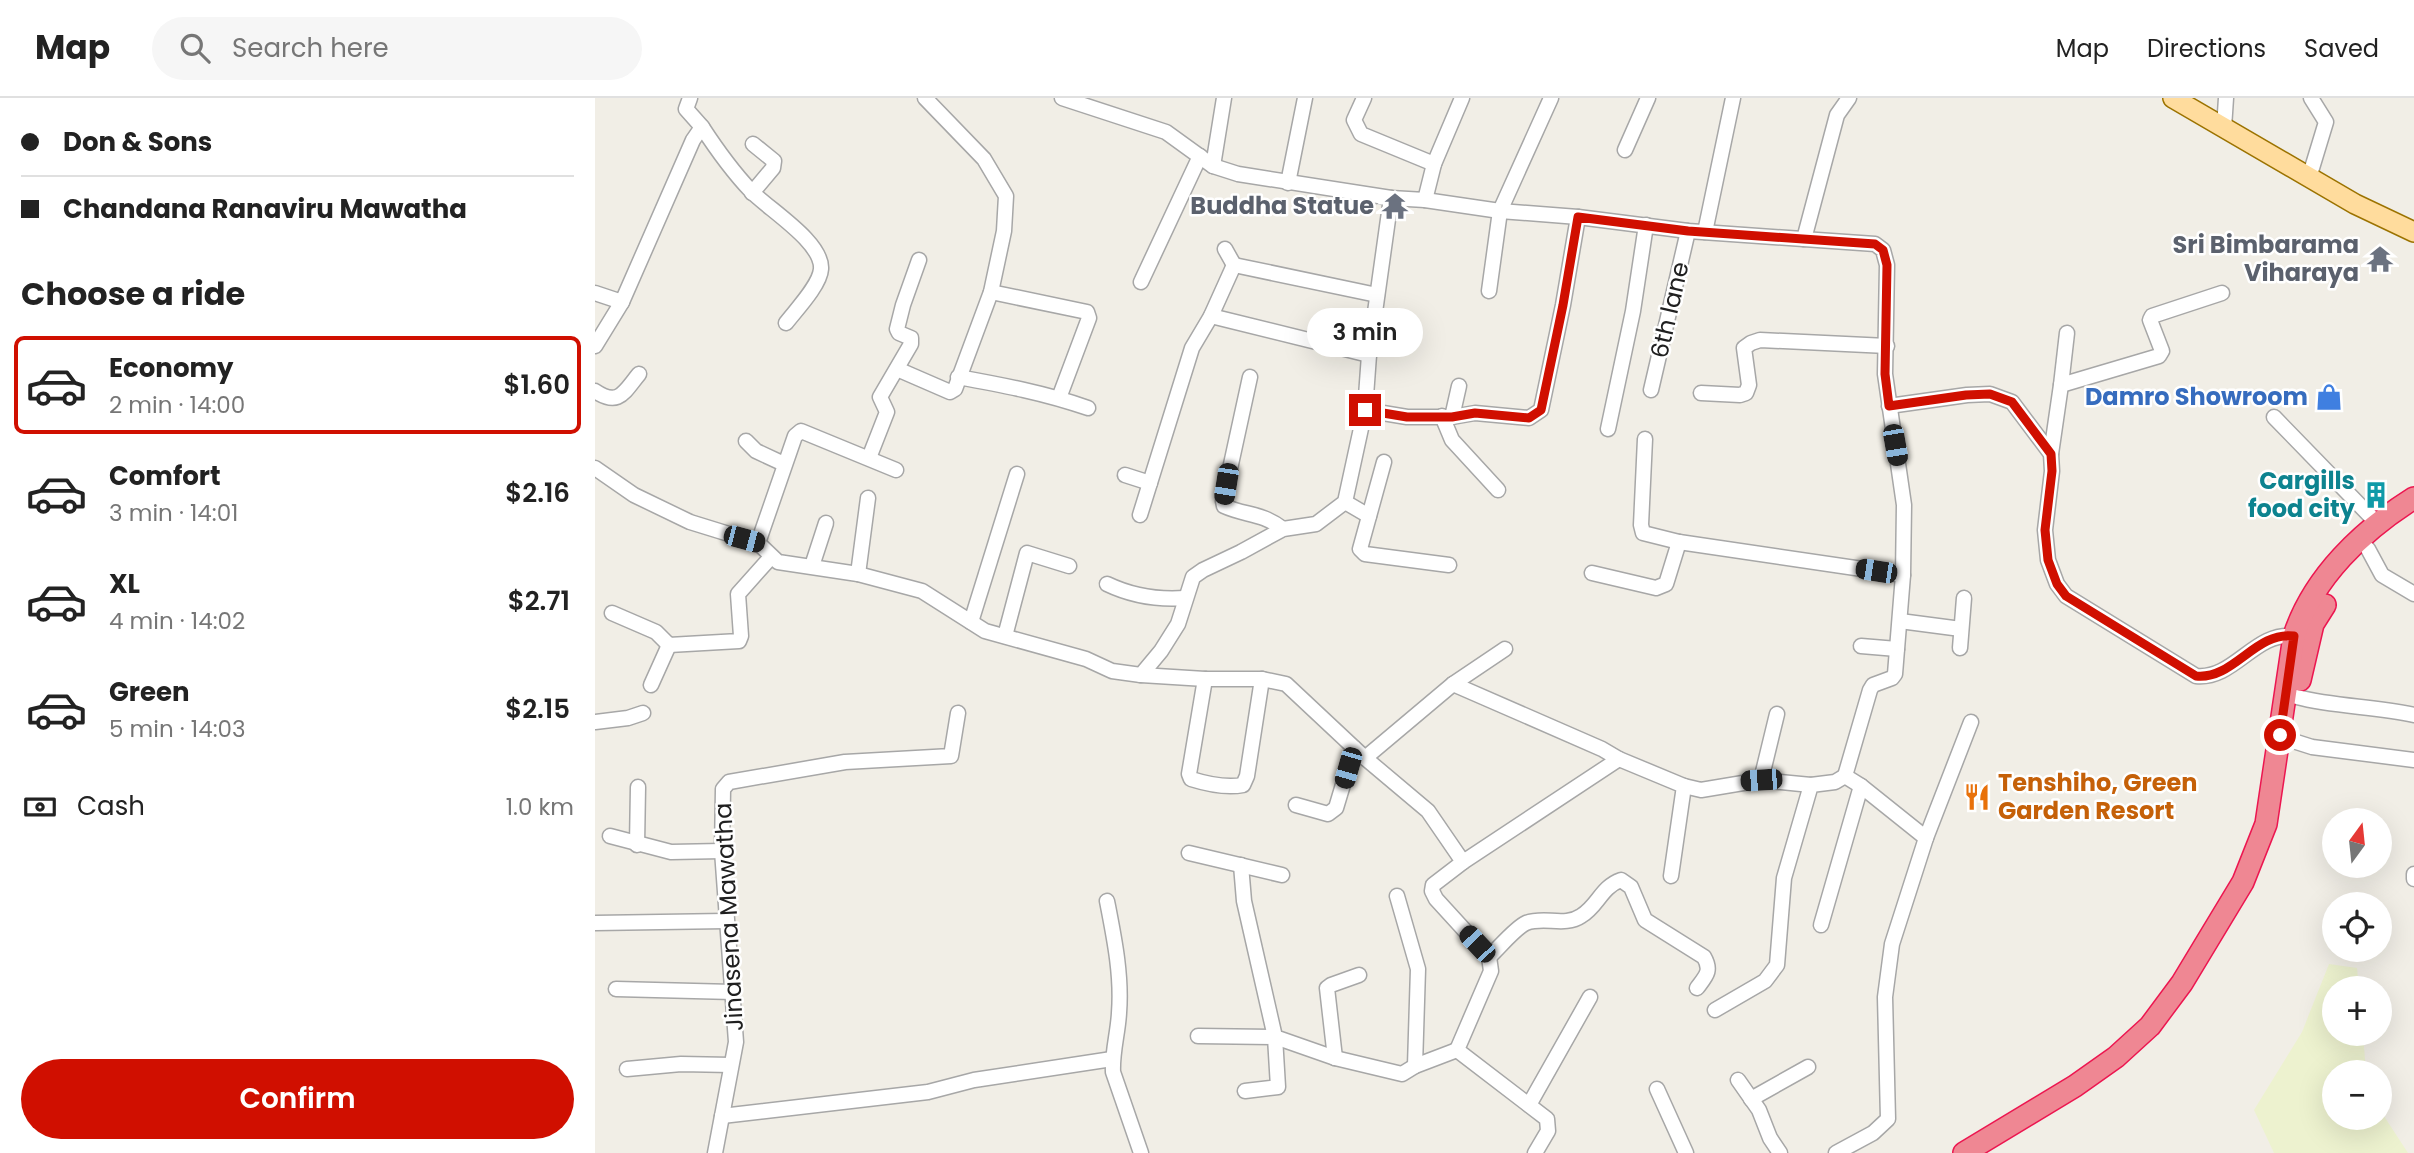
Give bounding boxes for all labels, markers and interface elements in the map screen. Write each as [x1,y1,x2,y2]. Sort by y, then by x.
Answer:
search box [152,17,642,80]
text: Map [35,24,110,71]
icon: search [176,29,214,67]
text: Search here [232,30,389,66]
text: Map [2056,32,2109,65]
text: Directions [2147,32,2266,65]
text: Saved [2304,32,2379,65]
text: Don & Sons [63,124,212,160]
place label: Buddha Statue [1190,189,1374,222]
text: Chandana Ranaviru Mawatha [63,191,467,227]
temple icon: Buddha Statue [1380,191,1410,221]
place label: Sri Bimbarama Viharaya [2173,228,2359,289]
temple icon: Sri Bimbarama Viharaya [2365,244,2395,274]
street label: 6th lane [1642,258,1697,361]
text: Choose a ride [21,271,245,316]
callout: 3 min [1307,308,1423,358]
text: 3 min [1333,316,1397,348]
text: Economy [109,350,233,386]
icon: car [25,354,88,417]
text: $1.60 [503,367,570,403]
place label: Damro Showroom [2085,380,2308,413]
shop icon: Damro Showroom [2314,382,2344,412]
text: 2 min · 14:00 [109,389,245,421]
route end [1349,394,1381,426]
car [1882,422,1909,468]
text: Comfort [109,458,221,494]
icon: car [25,462,88,525]
car [1213,462,1240,506]
place label: Cargills food city [2248,464,2356,525]
text: $2.16 [505,475,570,511]
building icon: Cargills food city [2361,480,2391,510]
text: 3 min · 14:01 [109,497,238,529]
car [721,523,768,555]
car [1854,557,1899,585]
text: XL [109,566,140,602]
icon: car [25,570,88,633]
text: $2.71 [508,583,570,619]
text: 4 min · 14:02 [109,605,245,637]
text: Green [109,674,190,710]
icon: car [25,678,88,741]
text: $2.15 [505,691,570,727]
text: 5 min · 14:03 [109,713,246,745]
route start [2264,719,2296,751]
car [1333,745,1364,791]
place label: Tenshiho, Green Garden Resort [1998,766,2198,827]
car [1740,768,1783,792]
restaurant icon: Tenshiho, Green Garden Resort [1962,782,1992,812]
icon: cash [21,788,59,826]
text: Cash [77,788,145,824]
text: 1.0 km [506,791,574,823]
street label: Jinasena Mawatha [706,802,751,1032]
north arrow [2322,808,2392,878]
map controls [2322,808,2392,1130]
button: locate [2322,892,2392,962]
car [1455,921,1500,967]
button: + [2322,976,2392,1046]
button: Confirm [21,1059,574,1139]
button: − [2322,1060,2392,1130]

